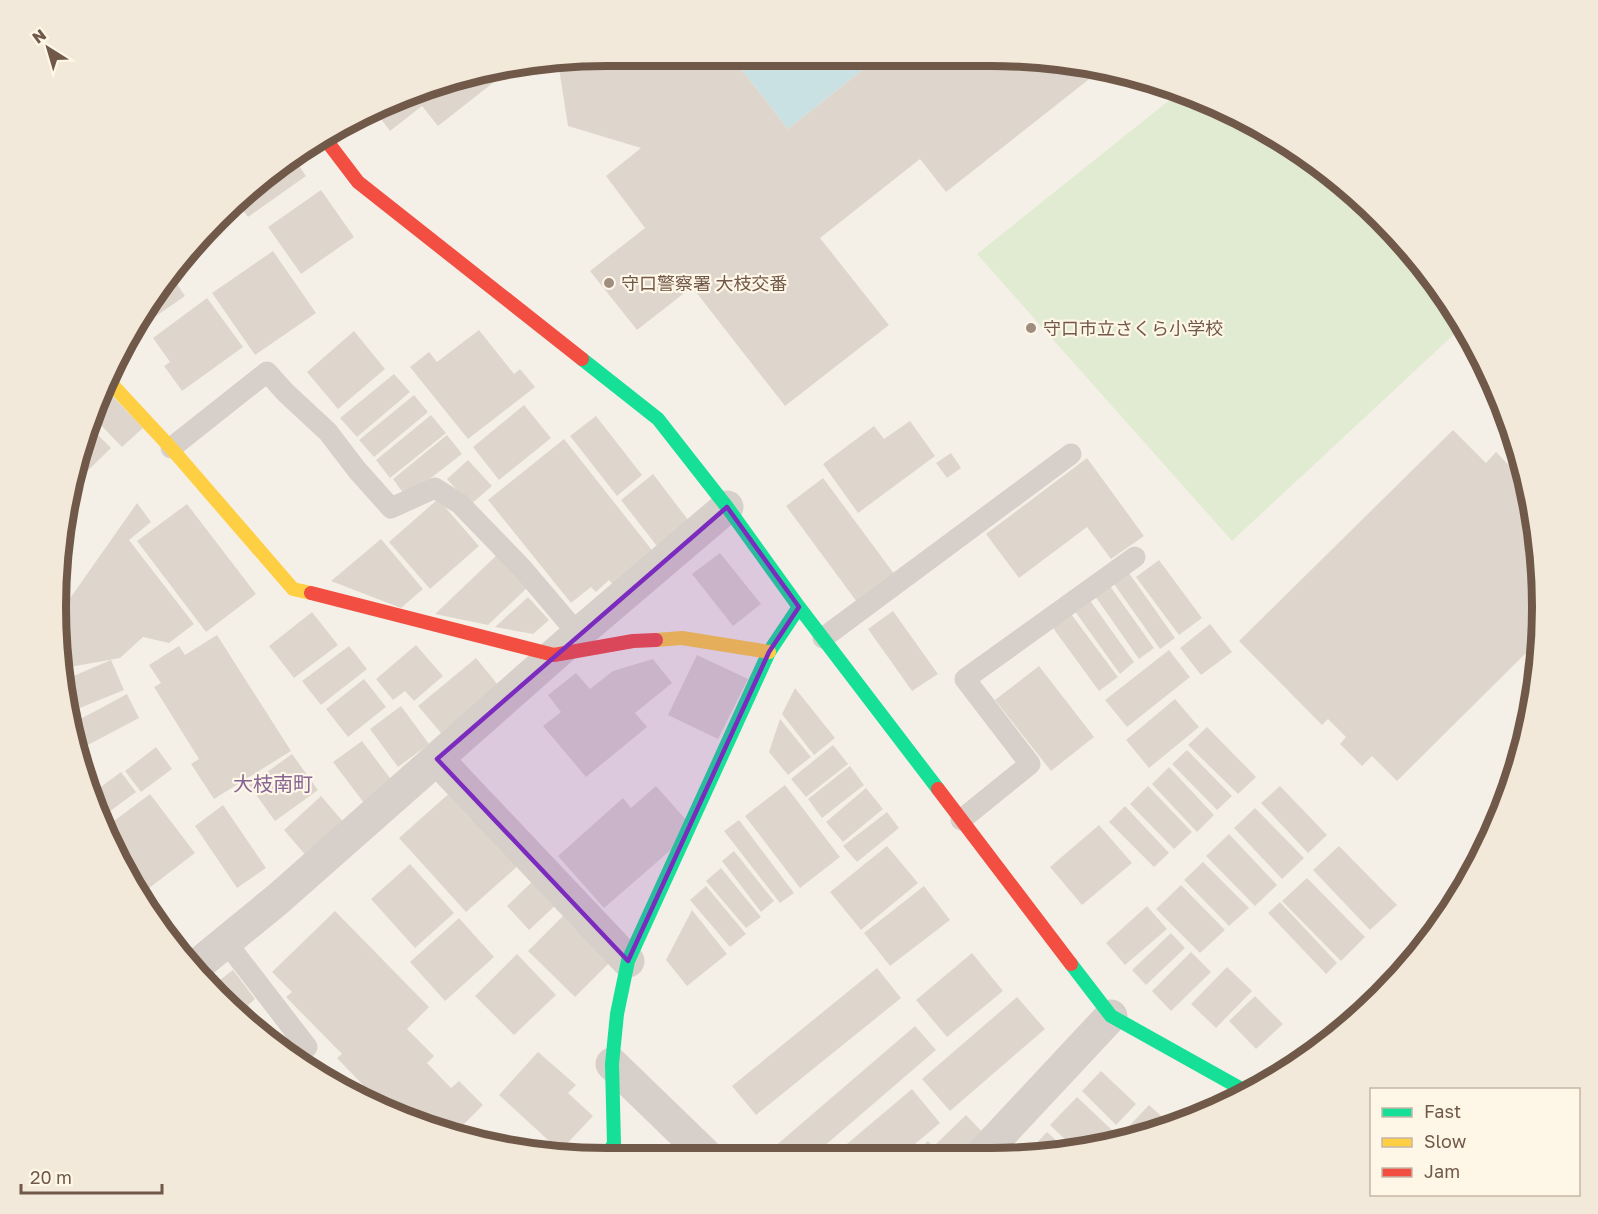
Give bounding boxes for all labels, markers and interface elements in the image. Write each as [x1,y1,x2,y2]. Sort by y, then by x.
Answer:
north arrow [18,18,78,78]
text: N [28,24,50,48]
place label: 守口警察署 大枝交番 [621,272,788,294]
marker: 守口警察署 大枝交番 [602,276,616,290]
place label: 守口市立さくら小学校 [1043,317,1223,339]
marker: 守口市立さくら小学校 [1024,321,1038,335]
district label: 大枝南町 [233,771,313,795]
legend [1370,1088,1580,1196]
text: Fast [1424,1100,1461,1122]
text: Slow [1424,1130,1467,1152]
scale bar [21,1157,162,1195]
text: Jam [1424,1160,1460,1182]
text: 20 m [30,1166,72,1188]

